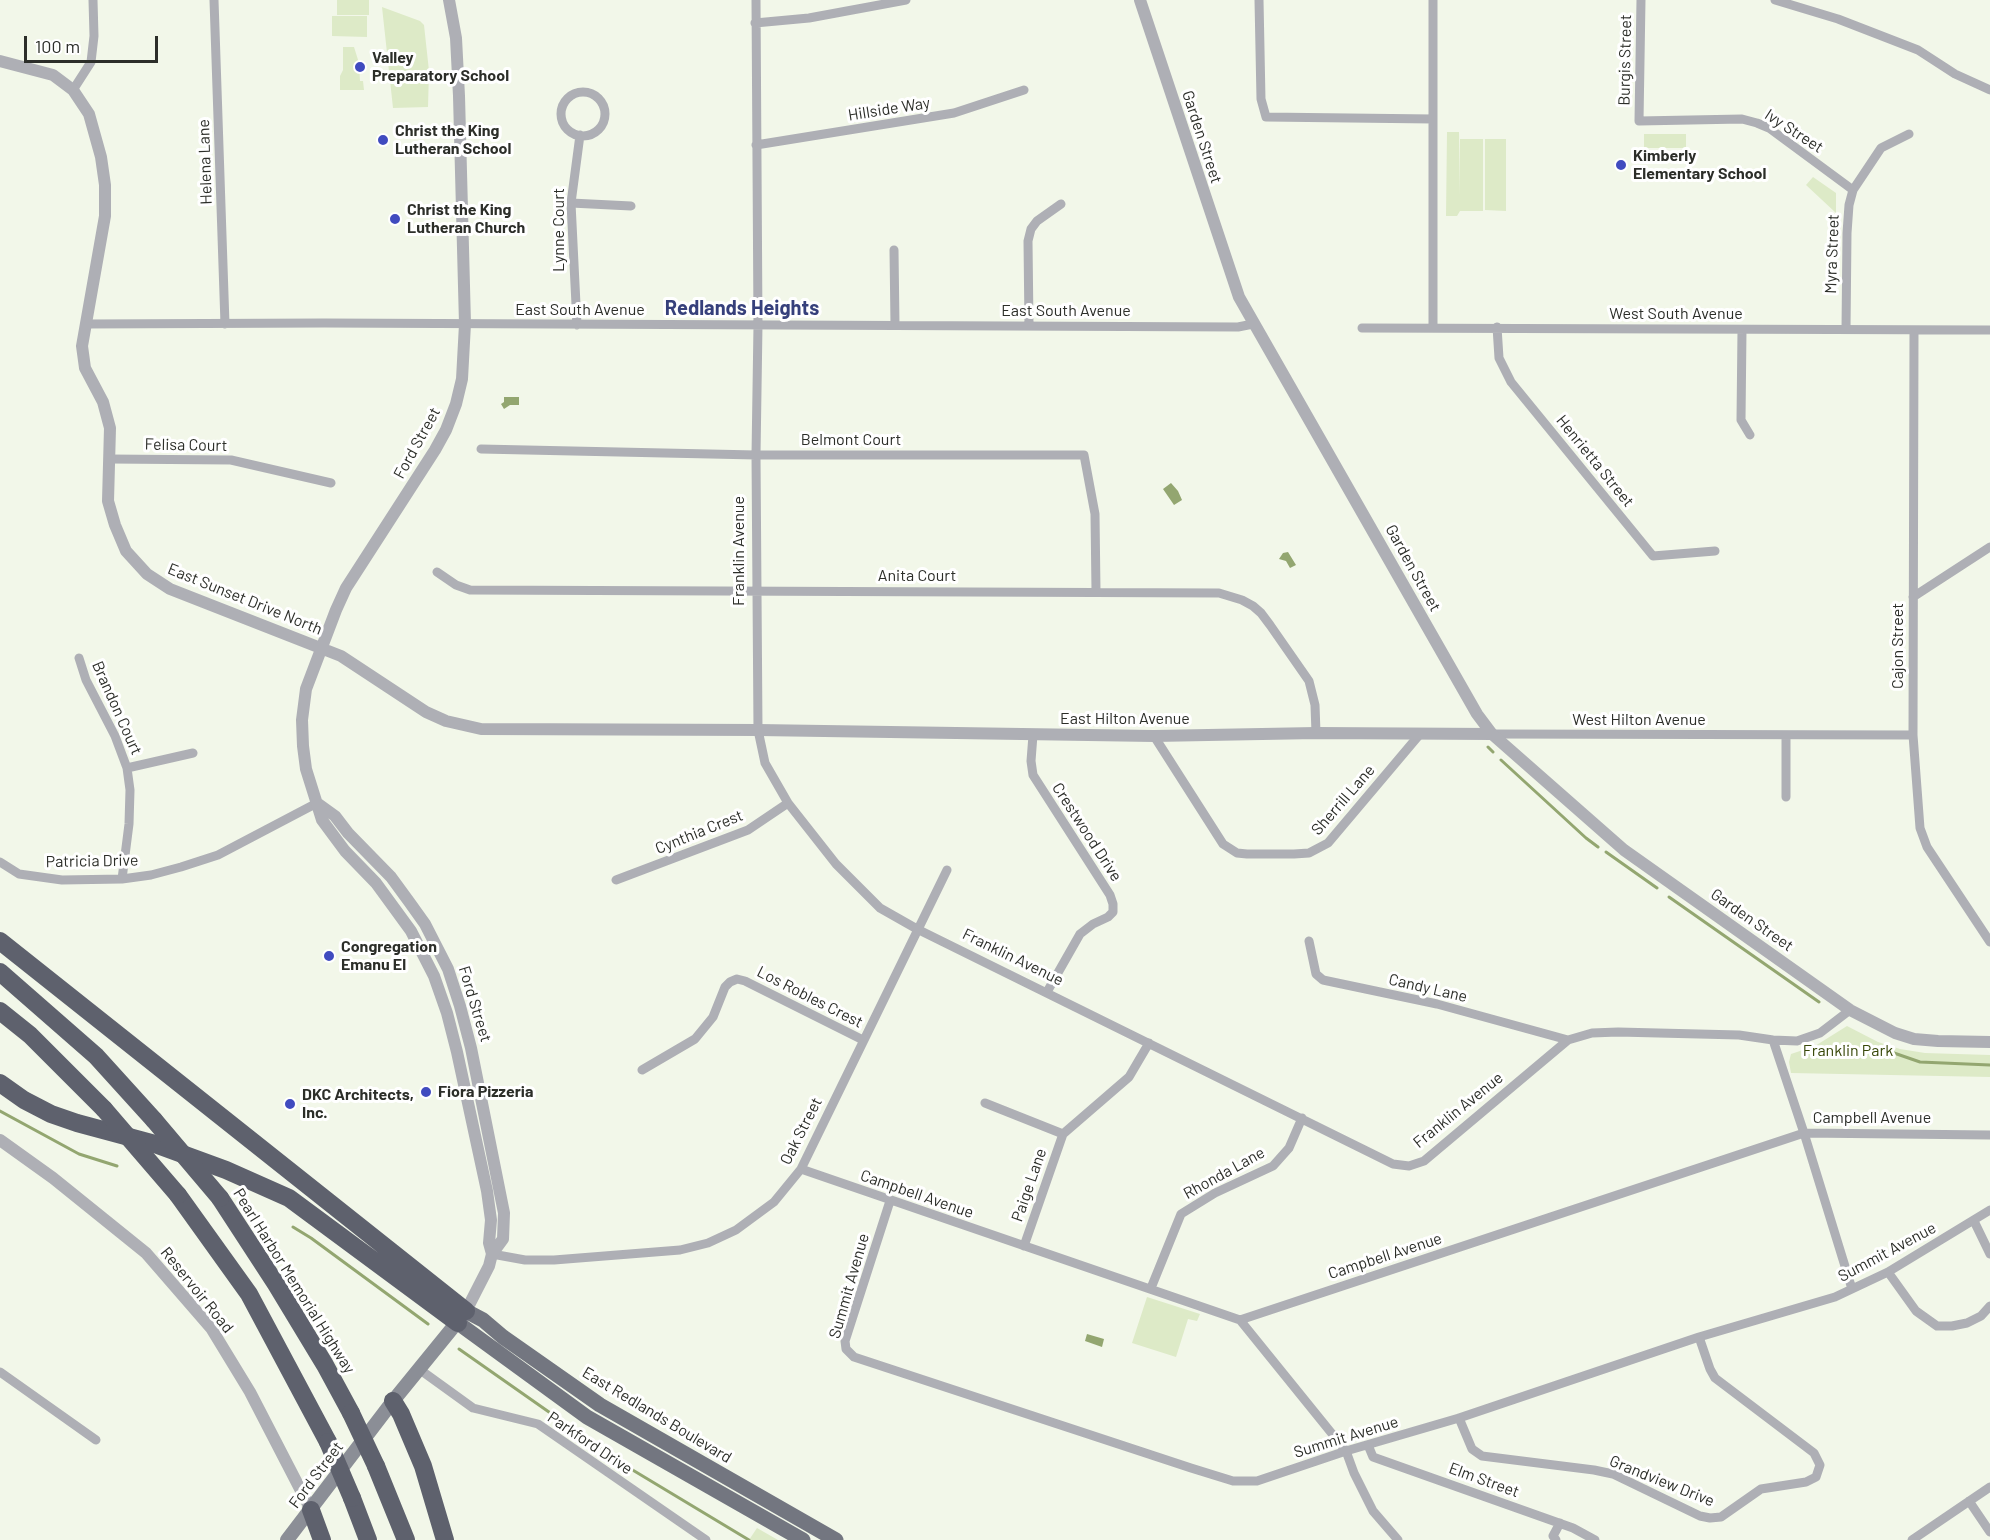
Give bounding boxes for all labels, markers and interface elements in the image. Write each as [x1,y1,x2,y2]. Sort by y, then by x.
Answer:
street label: Burgis Street [1615,14,1635,106]
scale bar [27,24,160,62]
text: 100 m [35,35,80,57]
place label: Valley Preparatory School [372,48,509,86]
marker: Valley Preparatory School [353,60,367,74]
street label: Garden Street [1178,88,1226,186]
street label: Hillside Way [847,93,931,125]
street label: Ivy Street [1761,105,1827,157]
street label: Helena Lane [194,119,216,205]
place label: Christ the King Lutheran School [395,121,511,159]
marker: Christ the King Lutheran School [376,133,390,147]
place label: Kimberly Elementary School [1633,146,1766,184]
marker: Kimberly Elementary School [1614,158,1628,172]
street label: Lynne Court [549,188,569,272]
place label: Christ the King Lutheran Church [407,200,525,238]
marker: Christ the King Lutheran Church [388,212,402,226]
street label: Myra Street [1821,214,1843,294]
district label: Redlands Heights [665,296,819,320]
street label: East South Avenue [515,300,645,320]
street label: East South Avenue [1001,301,1131,321]
street label: West South Avenue [1609,304,1743,324]
street label: Ford Street [390,404,444,482]
street label: Henrietta Street [1552,411,1638,511]
street label: Belmont Court [801,430,901,450]
street label: Felisa Court [145,435,227,455]
street label: Franklin Avenue [729,496,749,606]
street label: Garden Street [1381,521,1445,615]
street label: East Sunset Drive North [165,559,325,639]
street label: Anita Court [878,566,956,586]
street label: Cajon Street [1888,603,1908,689]
street label: Brandon Court [88,658,146,758]
street label: East Hilton Avenue [1060,709,1190,729]
street label: West Hilton Avenue [1572,710,1706,730]
street label: Sherrill Lane [1307,761,1379,839]
street label: Crestwood Drive [1048,779,1126,885]
street label: Cynthia Crest [652,806,746,858]
street label: Patricia Drive [45,851,139,871]
street label: Garden Street [1707,884,1797,956]
street label: Franklin Avenue [959,924,1067,990]
place label: Congregation Emanu El [341,937,437,975]
marker: Congregation Emanu El [322,949,336,963]
street label: Los Robles Crest [754,962,866,1032]
street label: Ford Street [454,964,496,1044]
street label: Candy Lane [1387,970,1469,1006]
park label: Franklin Park [1803,1041,1893,1061]
street label: Franklin Avenue [1409,1068,1507,1152]
place label: Fiora Pizzeria [438,1082,533,1102]
place label: DKC Architects, Inc. [302,1085,414,1123]
marker: Fiora Pizzeria [419,1085,433,1099]
street label: Oak Street [776,1094,826,1168]
marker: DKC Architects, Inc. [283,1097,297,1111]
street label: Campbell Avenue [1813,1108,1931,1128]
street label: Rhonda Lane [1180,1143,1268,1203]
street label: Paige Lane [1008,1146,1050,1224]
street label: Campbell Avenue [858,1166,976,1222]
street label: Pearl Harbor Memorial Highway [229,1185,359,1377]
street label: Summit Avenue [1835,1218,1939,1286]
street label: Campbell Avenue [1326,1229,1444,1283]
street label: Summit Avenue [825,1231,873,1341]
street label: Reservoir Road [156,1243,238,1337]
street label: East Redlands Boulevard [579,1363,735,1467]
street label: Parkford Drive [544,1408,636,1478]
street label: Summit Avenue [1291,1412,1401,1462]
street label: Ford Street [285,1438,347,1512]
street label: Grandview Drive [1607,1451,1717,1511]
street label: Elm Street [1446,1458,1522,1502]

